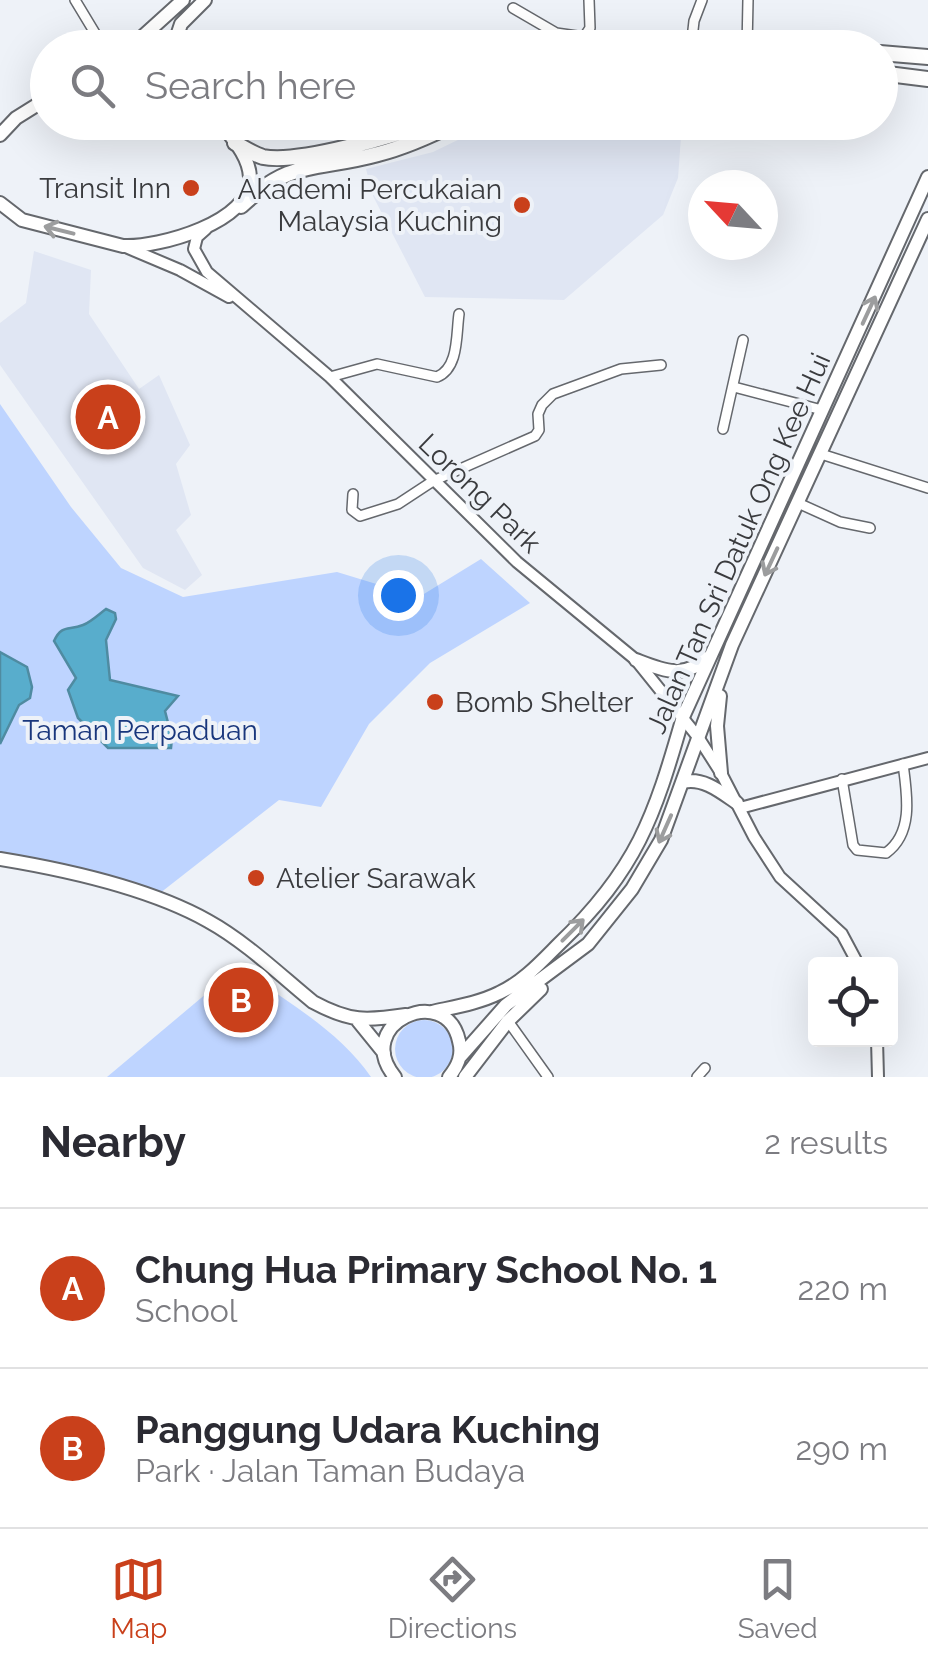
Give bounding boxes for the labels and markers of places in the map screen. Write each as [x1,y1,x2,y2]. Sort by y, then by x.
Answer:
place label: Transit Inn [39,172,171,205]
place label: Akademi Percukaian Malaysia Kuching [238,173,502,238]
marker: Transit Inn [180,177,202,199]
marker: Akademi Percukaian Malaysia Kuching [511,194,533,216]
pin: A [76,380,140,454]
place label: Bomb Shelter [455,686,633,719]
marker: Bomb Shelter [424,691,446,713]
place label: Atelier Sarawak [276,862,476,895]
marker: Atelier Sarawak [245,867,267,889]
pin: B [208,962,274,1038]

